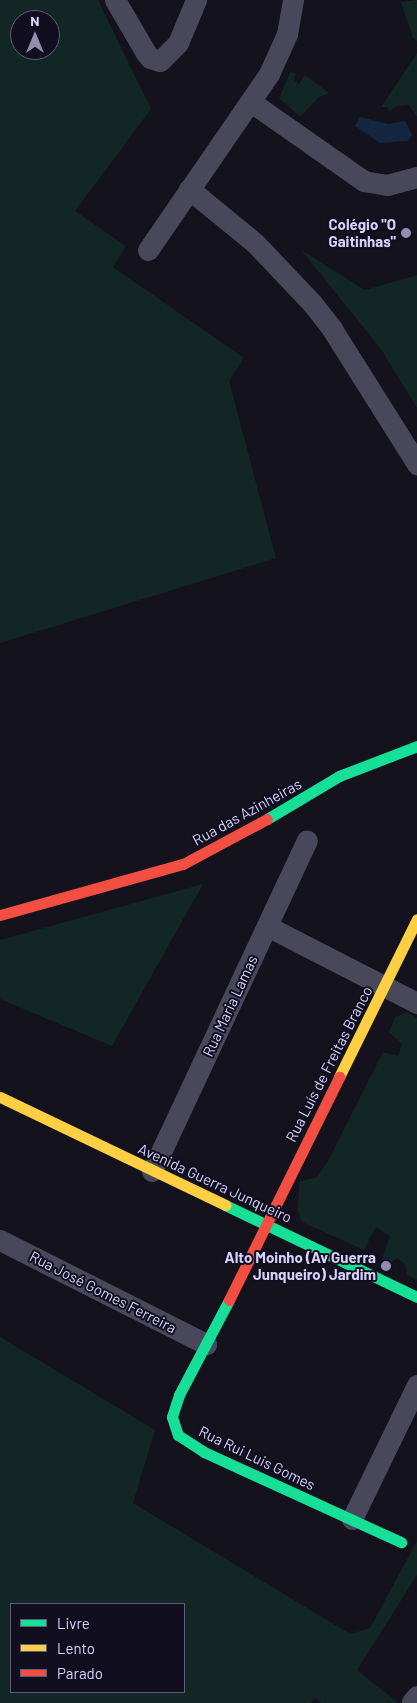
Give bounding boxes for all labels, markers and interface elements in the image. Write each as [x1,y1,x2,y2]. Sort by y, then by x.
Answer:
north arrow [10,10,60,60]
text: N [30,12,40,29]
place label: Colégio "O Gaitinhas" [329,215,396,250]
marker: Colégio "O Gaitinhas" [400,227,412,239]
street label: Rua das Azinheiras [189,775,305,849]
street label: Rua Maria Lamas [199,952,261,1060]
street label: Rua Luís de Freitas Branco [282,983,376,1145]
street label: Avenida Guerra Junqueiro [135,1139,295,1227]
street label: Rua José Gomes Ferreira [27,1247,179,1337]
place label: Alto Moinho (Av Guerra Junqueiro) Jardim [225,1248,376,1283]
marker: Alto Moinho (Av Guerra Junqueiro) Jardim [380,1260,392,1272]
street label: Rua Rui Luis Gomes [196,1422,318,1494]
legend [10,1603,185,1693]
text: Livre [57,1614,90,1632]
text: Lento [57,1639,95,1657]
text: Parado [57,1664,103,1682]

